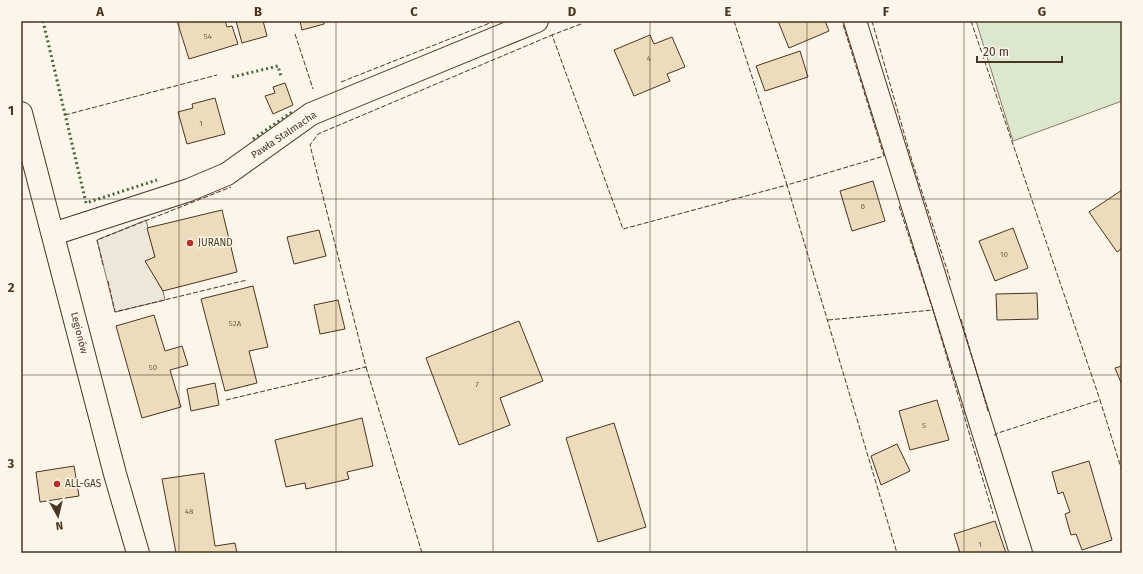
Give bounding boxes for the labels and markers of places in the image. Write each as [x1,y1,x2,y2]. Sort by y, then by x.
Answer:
place label: JURAND [198,237,233,249]
marker: JURAND [185,238,195,248]
place label: ALL-GAS [65,478,102,490]
marker: ALL-GAS [52,479,62,489]

